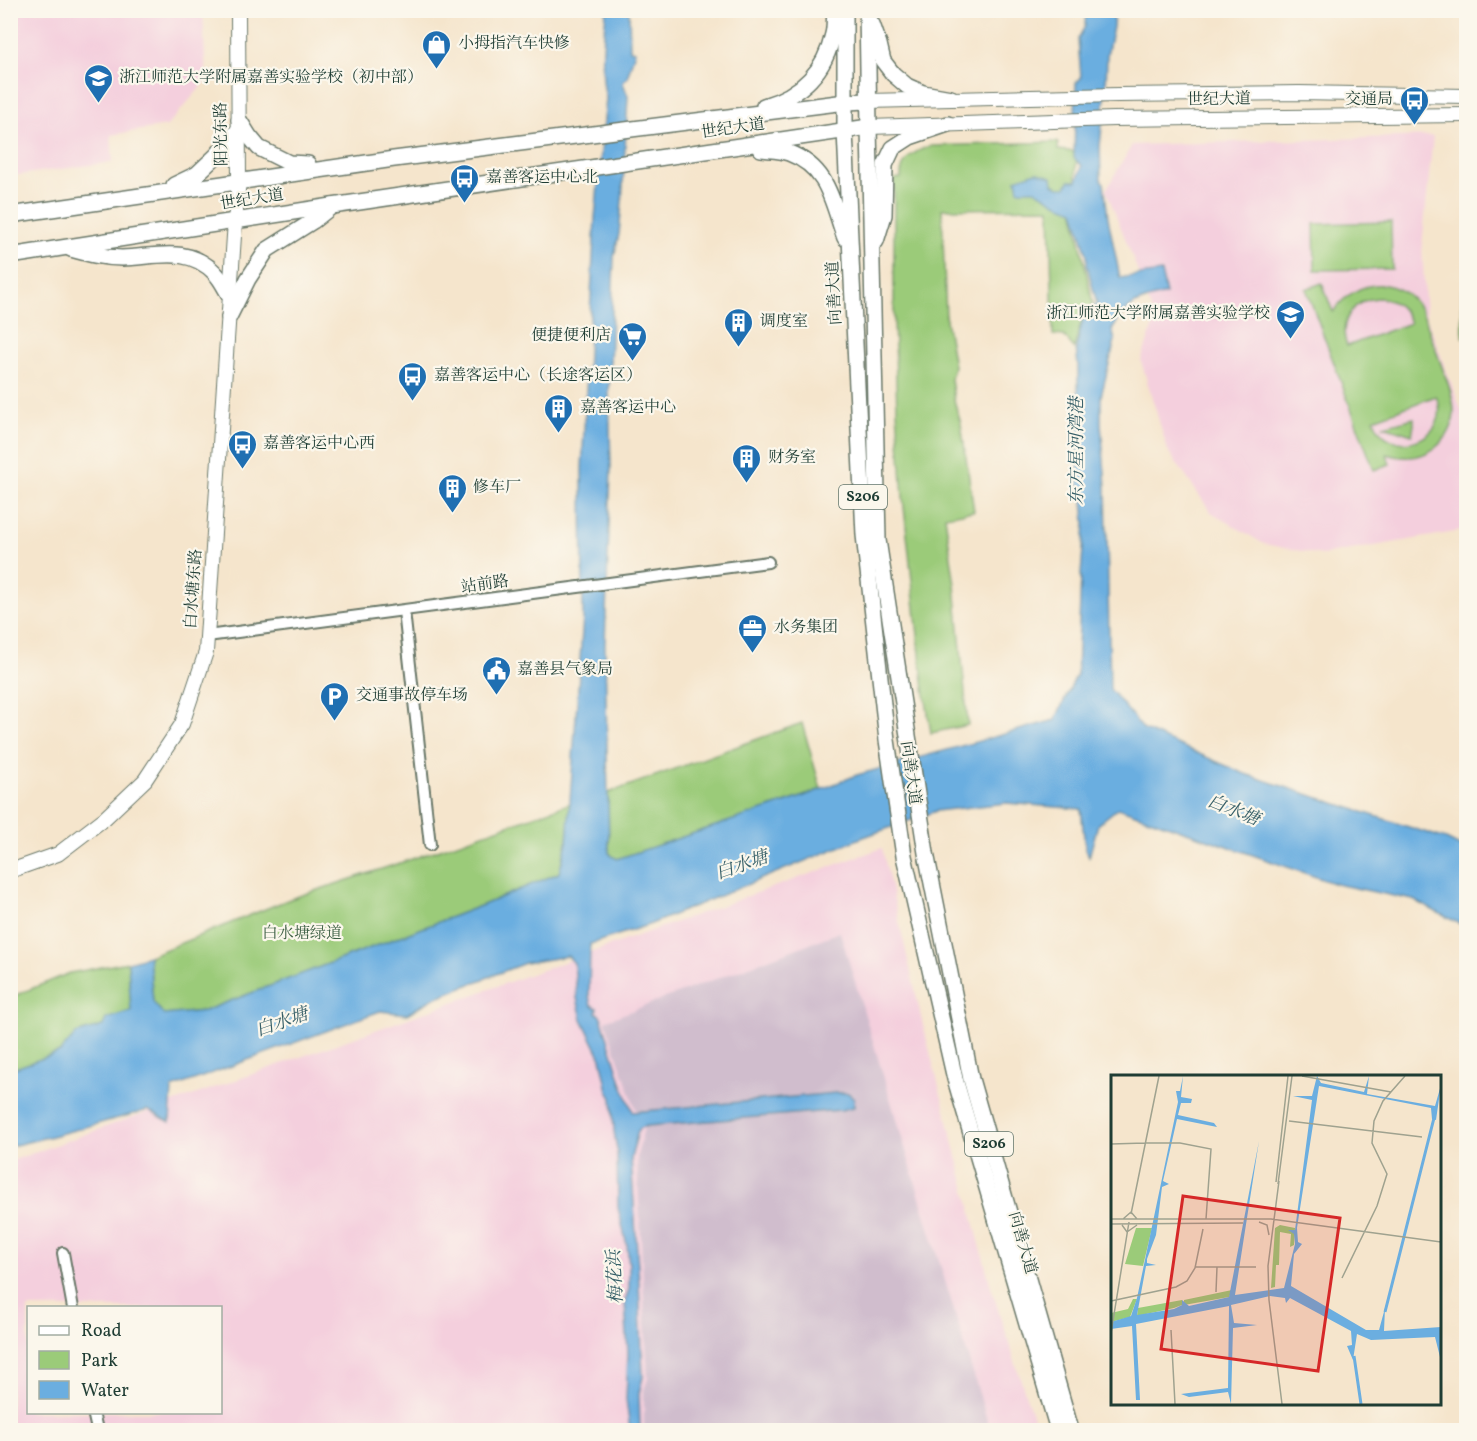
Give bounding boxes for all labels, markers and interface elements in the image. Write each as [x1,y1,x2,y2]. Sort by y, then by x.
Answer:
shop icon: 小拇指汽车快修 [421,28,453,70]
place label: 小拇指汽车快修 [458,33,570,55]
school or university icon: 浙江师范大学附属嘉善实验学校（初中部） [82,62,114,104]
place label: 浙江师范大学附属嘉善实验学校（初中部） [119,67,423,89]
bus stop icon: 交通局 [1398,84,1430,126]
street label: 世纪大道 [1187,88,1251,112]
place label: 交通局 [1345,89,1393,111]
street label: 阳光东路 [210,102,234,166]
street label: 世纪大道 [700,114,766,144]
bus stop icon: 嘉善客运中心北 [449,162,481,204]
place label: 嘉善客运中心北 [486,167,598,189]
street label: 世纪大道 [219,184,285,216]
street label: 向善大道 [822,260,848,326]
school or university icon: 浙江师范大学附属嘉善实验学校 [1275,298,1307,340]
place label: 浙江师范大学附属嘉善实验学校 [1046,303,1270,325]
building icon: 调度室 [723,306,755,348]
place label: 调度室 [760,311,808,333]
supermarket icon: 便捷便利店 [616,320,648,362]
place label: 便捷便利店 [531,325,611,347]
bus stop icon: 嘉善客运中心（长途客运区） [397,360,429,402]
place label: 嘉善客运中心（长途客运区） [434,365,642,387]
building icon: 嘉善客运中心 [543,392,575,434]
water label: 东方星河湾港 [1065,395,1090,505]
place label: 嘉善客运中心 [580,397,676,419]
bus stop icon: 嘉善客运中心西 [226,428,258,470]
place label: 嘉善客运中心西 [263,433,375,455]
building icon: 财务室 [731,442,763,484]
place label: 财务室 [768,447,816,469]
building icon: 修车厂 [436,472,468,514]
place label: 修车厂 [473,477,521,499]
road number: S206 [839,485,887,509]
street label: 白水塘东路 [180,548,208,630]
street label: 站前路 [460,571,510,599]
office icon: 水务集团 [737,612,769,654]
place label: 水务集团 [774,617,838,639]
public building icon: 嘉善县气象局 [480,654,512,696]
place label: 嘉善县气象局 [517,659,613,681]
parking icon: 交通事故停车场 [319,680,351,722]
place label: 交通事故停车场 [356,685,468,707]
street label: 向善大道 [895,740,925,806]
water label: 白水塘 [1203,789,1265,834]
water label: 白水塘 [712,844,774,887]
park label: 白水塘绿道 [262,923,342,945]
water label: 白水塘 [252,1001,314,1044]
inset map [1111,1075,1441,1405]
road number: S206 [965,1132,1013,1156]
street label: 向善大道 [1003,1209,1041,1277]
water label: 梅花浜 [602,1247,630,1305]
legend [27,1306,222,1414]
text: Road [81,1319,122,1344]
text: Park [81,1349,118,1374]
text: Water [81,1379,129,1404]

